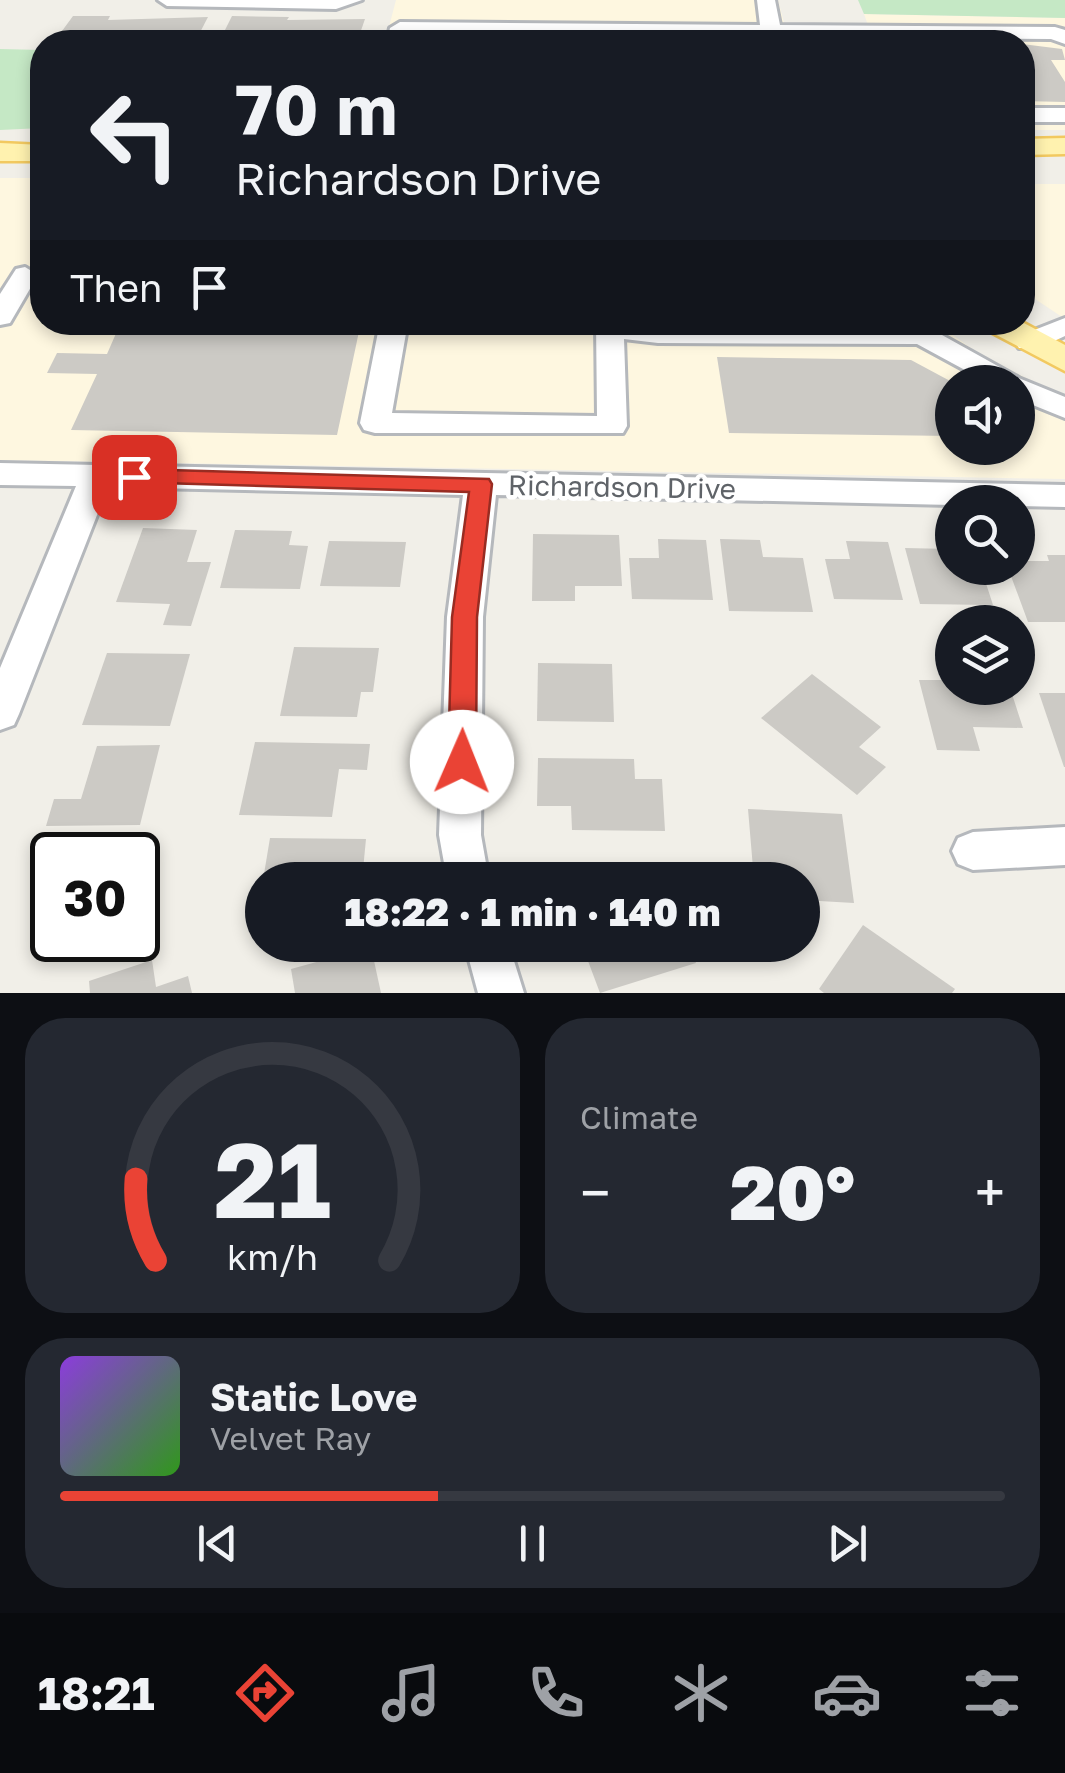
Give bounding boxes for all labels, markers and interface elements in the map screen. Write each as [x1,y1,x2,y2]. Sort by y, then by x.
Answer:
text: 70 m [235,66,397,150]
icon: left [70,70,200,200]
text: Richardson Drive [235,151,601,205]
icon: arrive [182,260,237,315]
text: Then [70,265,162,310]
map controls [935,365,1035,705]
button: sound [935,365,1035,465]
pin [92,435,177,520]
icon: arrive [107,450,162,505]
street label: Richardson Drive [508,468,736,505]
button: search [935,485,1035,585]
button: layers [935,605,1035,705]
position arrow [410,710,514,814]
speed limit sign: 30 [30,832,160,962]
text: 18:22 · 1 min · 140 m [344,889,721,934]
text: Climate [580,1098,698,1136]
text: 21 [214,1116,331,1241]
text: 20° [730,1146,855,1237]
text: − [580,1159,610,1225]
text: + [975,1159,1005,1225]
text: km/h [227,1235,318,1278]
text: Static Love [210,1374,417,1419]
text: Velvet Ray [210,1419,371,1457]
icon: previous [190,1516,245,1571]
icon: pause [505,1516,560,1571]
icon: next [820,1516,875,1571]
icon: directions [230,1658,300,1728]
icon: music [376,1658,446,1728]
icon: phone [521,1658,591,1728]
icon: climate [666,1658,736,1728]
icon: car [812,1658,882,1728]
icon: filters [957,1658,1027,1728]
text: 18:21 [38,1666,155,1720]

